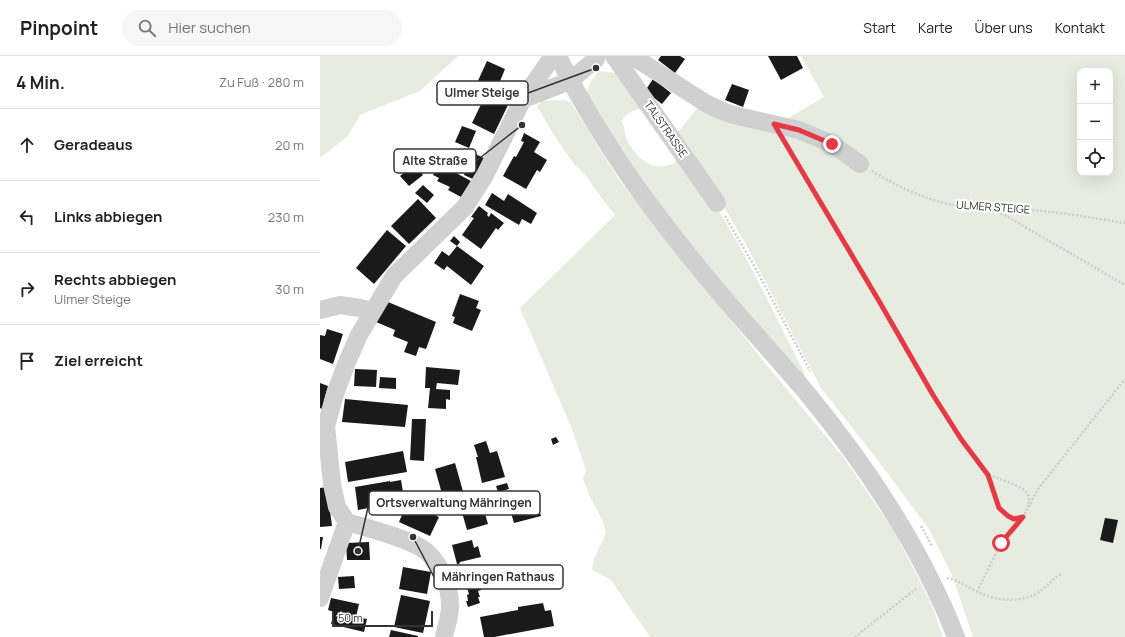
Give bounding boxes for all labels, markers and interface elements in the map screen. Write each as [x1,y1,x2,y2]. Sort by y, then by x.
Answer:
search box [122,10,402,46]
text: Pinpoint [20,15,98,41]
icon: search [136,17,158,39]
text: Hier suchen [168,17,251,38]
text: Start [863,18,896,37]
text: Karte [918,18,953,37]
text: Über uns [975,18,1033,37]
text: Kontakt [1055,18,1105,37]
map controls [1077,68,1113,176]
button: + [1077,68,1113,104]
text: 4 Min. [16,71,65,94]
text: Zu Fuß · 280 m [219,73,304,91]
callout: Ulmer Steige [437,81,528,105]
text: Ulmer Steige [444,84,520,101]
street label: TALSTRASSE [641,97,691,160]
button: − [1077,104,1113,140]
icon: ahead [16,134,38,156]
text: Geradeaus [54,134,133,155]
route end [823,135,841,153]
text: 20 m [275,136,304,154]
button: locate [1077,140,1113,176]
callout: Alte Straße [394,149,476,173]
text: Alte Straße [402,152,468,169]
street label: ULMER STEIGE [956,196,1031,217]
icon: left [16,206,38,228]
text: Links abbiegen [54,206,162,227]
text: 230 m [268,208,304,226]
text: Rechts abbiegen [54,269,176,290]
icon: right [16,278,38,300]
text: 30 m [275,280,304,298]
text: Ulmer Steige [54,290,131,308]
icon: arrive [16,350,38,372]
text: Ziel erreicht [54,350,143,371]
callout: Ortsverwaltung Mähringen [369,491,540,515]
text: Ortsverwaltung Mähringen [376,494,532,511]
route start [992,534,1010,552]
callout: Mähringen Rathaus [434,565,563,589]
text: Mähringen Rathaus [441,568,555,585]
scale bar [332,609,433,628]
text: 50 m [338,610,363,625]

